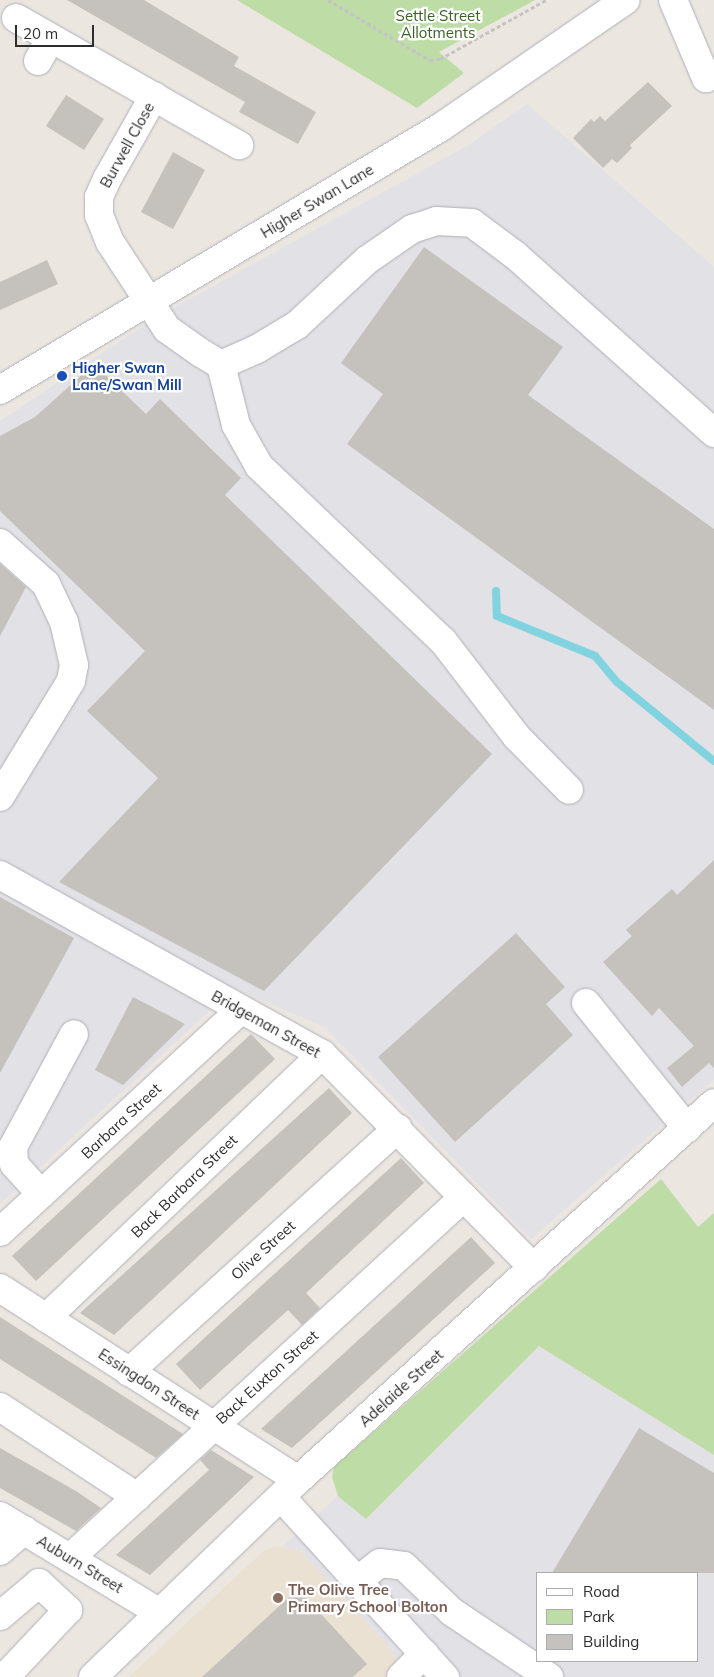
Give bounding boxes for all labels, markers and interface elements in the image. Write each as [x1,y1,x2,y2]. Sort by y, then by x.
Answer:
park label: Settle Street Allotments [396,6,480,41]
scale bar [18,15,96,47]
text: 20 m [23,24,58,43]
street label: Burwell Close [96,99,158,191]
street label: Higher Swan Lane [257,160,377,242]
place label: Higher Swan Lane/Swan Mill [72,358,182,393]
marker: Higher Swan Lane/Swan Mill [56,370,68,382]
street label: Bridgeman Street [208,987,324,1061]
street label: Barbara Street [77,1079,165,1163]
street label: Back Barbara Street [127,1131,241,1241]
street label: Olive Street [227,1217,299,1283]
street label: Back Euxton Street [212,1326,322,1428]
street label: Essingdon Street [95,1345,203,1423]
street label: Adelaide Street [355,1346,447,1430]
street label: Auburn Street [34,1531,126,1597]
legend [536,1572,699,1662]
place label: The Olive Tree Primary School Bolton [288,1580,448,1615]
text: Road [583,1582,620,1601]
marker: The Olive Tree Primary School Bolton [272,1592,284,1604]
text: Park [583,1607,615,1626]
text: Building [583,1632,639,1651]

